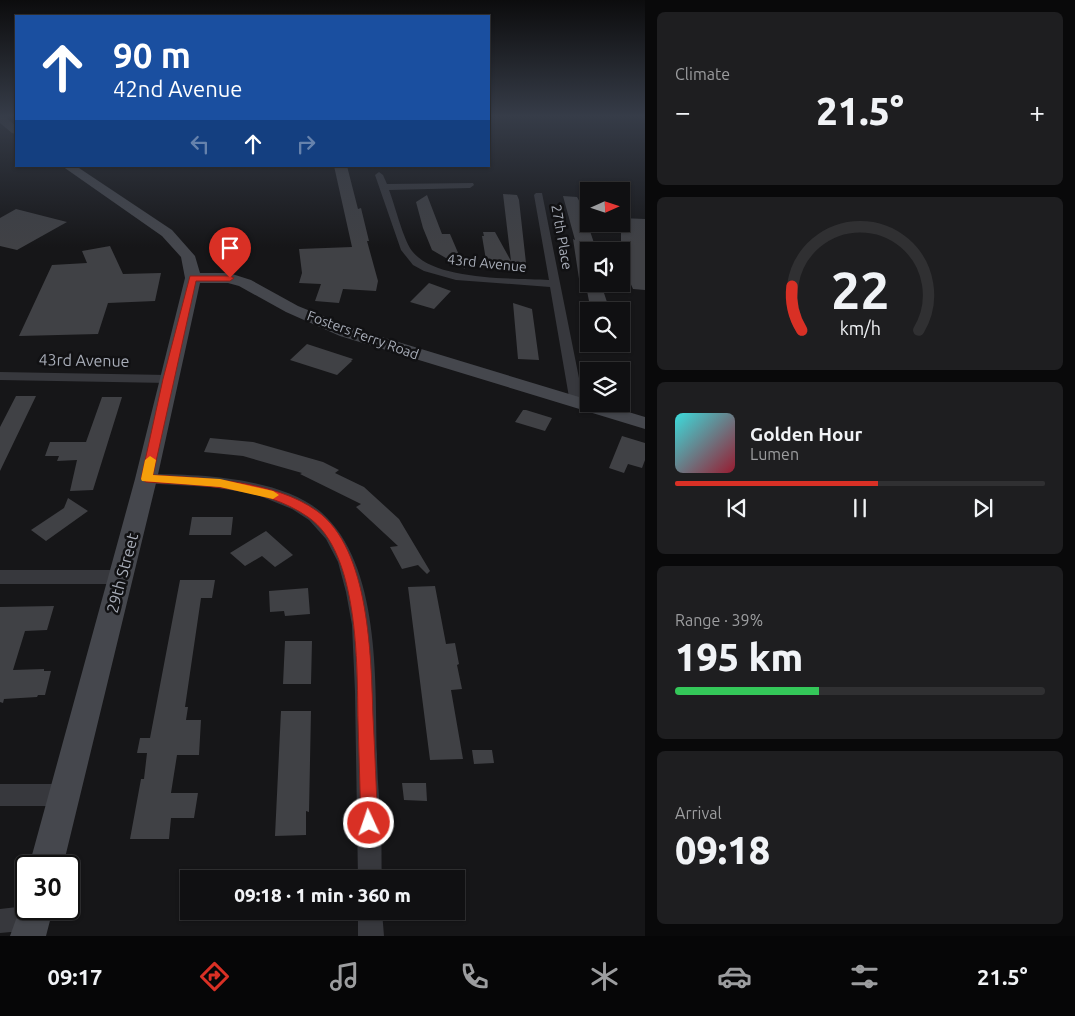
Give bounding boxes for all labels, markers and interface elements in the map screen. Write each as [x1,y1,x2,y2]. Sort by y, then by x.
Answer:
icon: ahead [30,35,95,100]
text: 90 m [113,35,191,75]
text: Climate [675,65,730,83]
text: 42nd Avenue [113,76,242,101]
text: 21.5° [816,90,904,132]
text: − [675,96,691,127]
text: + [1029,96,1045,127]
icon: left [186,130,214,158]
icon: ahead [239,130,267,158]
icon: right [292,130,320,158]
north arrow [580,182,630,232]
map controls [580,182,630,412]
street label: 27th Place [548,203,576,271]
pin [209,227,251,278]
icon: arrive [216,234,244,262]
button: sound [580,242,630,292]
street label: 43rd Avenue [447,251,527,275]
text: 22 [831,261,889,319]
button: search [580,302,630,352]
street label: Fosters Ferry Road [305,307,421,363]
text: km/h [839,318,881,338]
street label: 43rd Avenue [38,350,130,370]
button: layers [580,362,630,412]
text: Golden Hour [750,423,862,445]
text: Lumen [750,445,799,463]
icon: previous [723,494,751,522]
icon: pause [846,494,874,522]
icon: next [969,494,997,522]
street label: 29th Street [103,530,141,615]
text: Range · 39% [675,611,763,629]
text: 195 km [675,636,803,678]
position arrow [342,796,394,848]
text: Arrival [675,804,722,822]
text: 09:18 [675,829,770,871]
speed limit sign: 30 [15,855,80,920]
text: 09:18 · 1 min · 360 m [234,884,411,906]
icon: directions [197,959,232,994]
icon: music [327,959,362,994]
icon: phone [457,959,492,994]
icon: climate [587,959,622,994]
icon: car [717,959,752,994]
icon: filters [847,959,882,994]
text: 09:17 [47,964,103,989]
text: 21.5° [977,964,1027,989]

